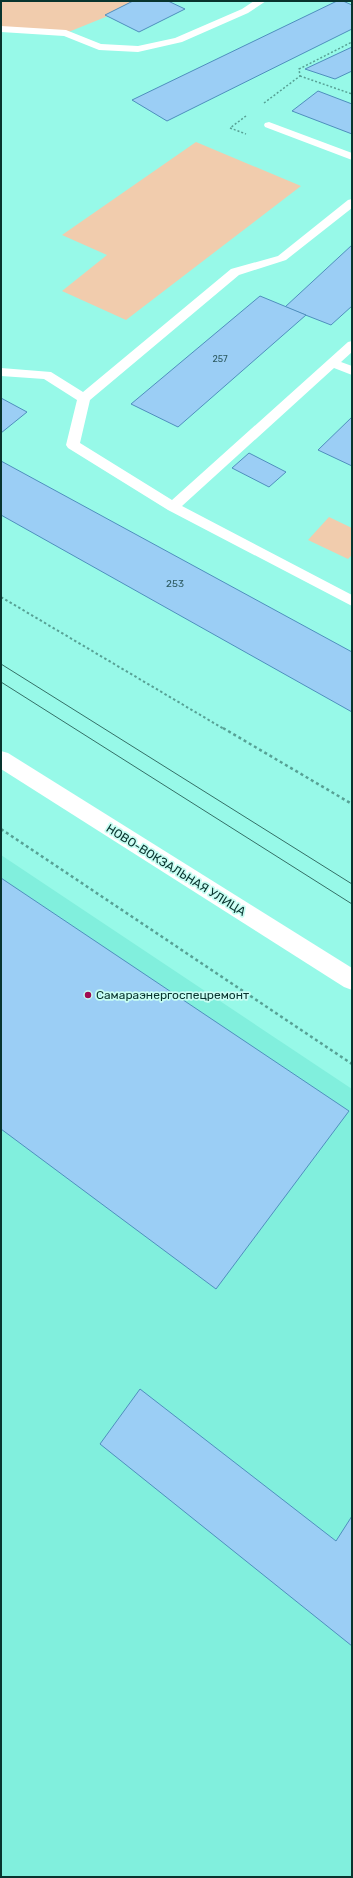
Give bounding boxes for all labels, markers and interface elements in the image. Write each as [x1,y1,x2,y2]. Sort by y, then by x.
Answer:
house number: 257 [212,354,228,364]
house number: 253 [166,578,184,590]
street label: НОВО-ВОКЗАЛЬНАЯ УЛИЦА [104,821,248,919]
place label: Самараэнергоспецремонт [96,988,249,1002]
marker: Самараэнергоспецремонт [83,990,93,1000]

